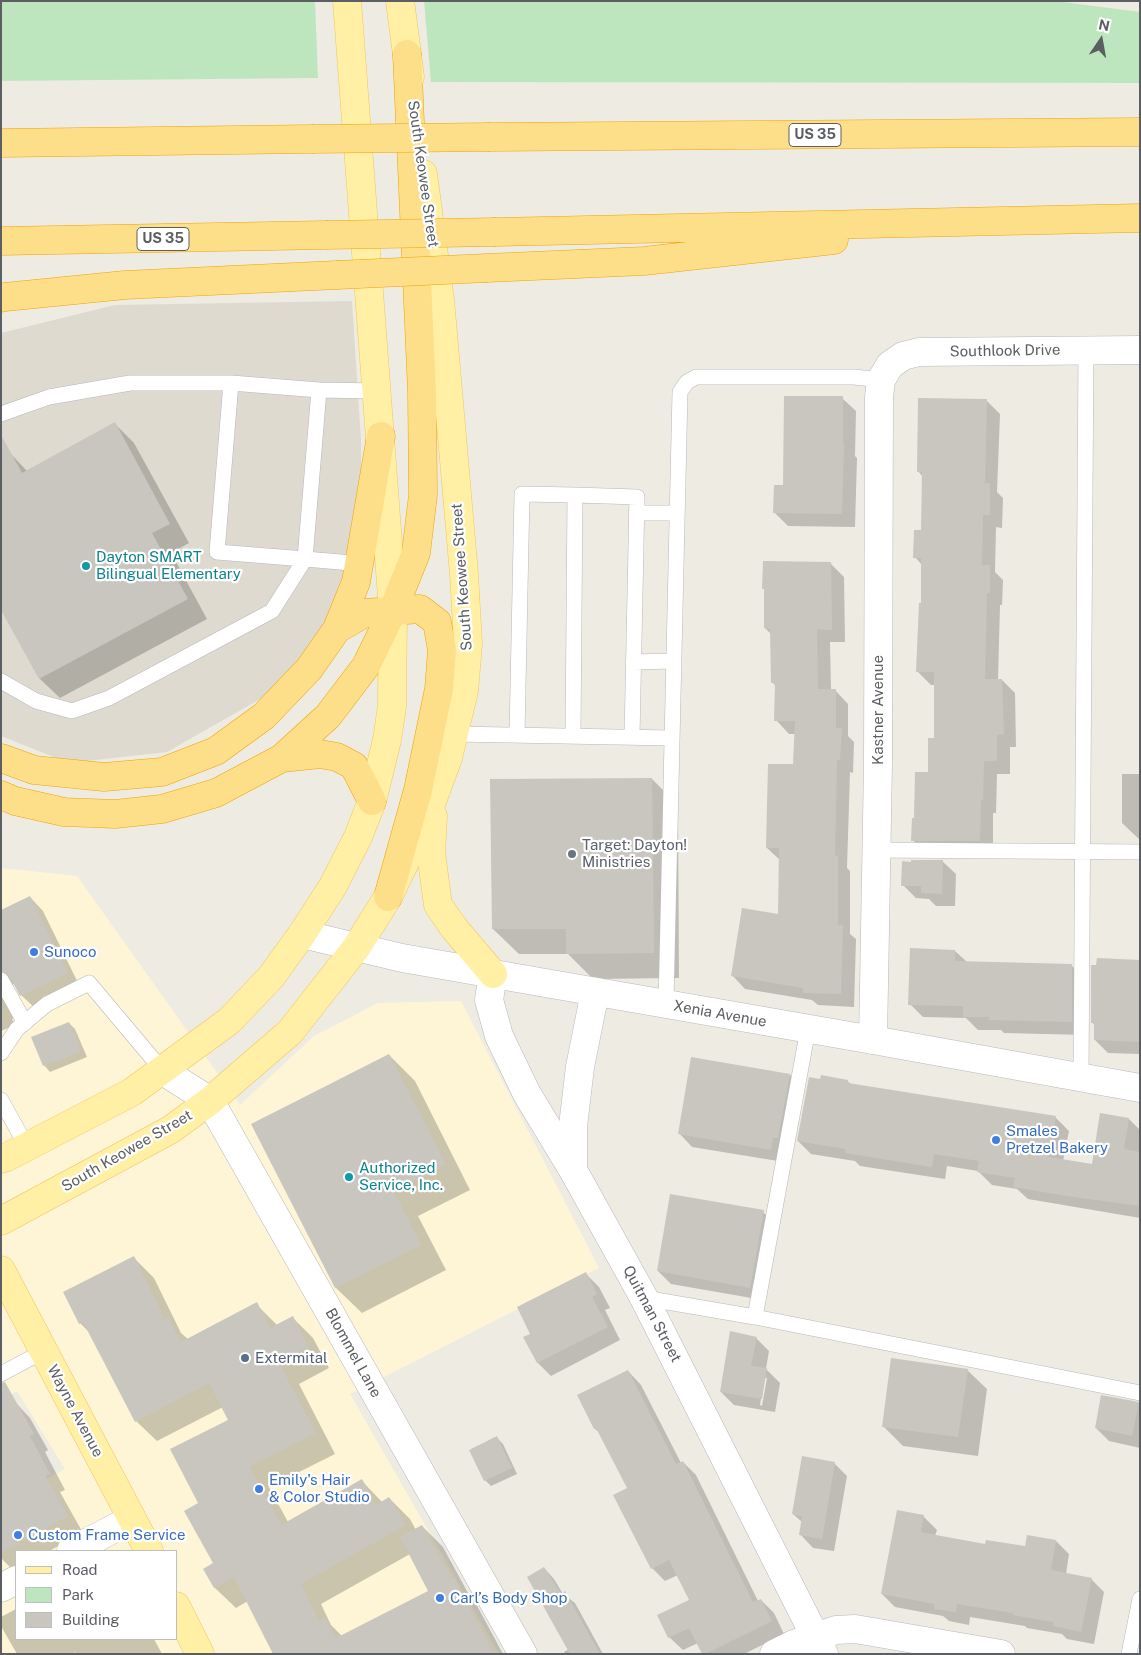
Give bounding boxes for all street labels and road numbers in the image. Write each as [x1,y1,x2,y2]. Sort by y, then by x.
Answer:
street label: South Keowee Street [404,99,442,249]
road number: US 35 [789,124,841,146]
road number: US 35 [137,228,189,250]
street label: Southlook Drive [949,341,1061,361]
street label: South Keowee Street [448,503,476,651]
street label: Kastner Avenue [869,655,887,765]
street label: Xenia Avenue [672,997,768,1031]
street label: South Keowee Street [58,1106,196,1196]
street label: Quitman Street [619,1263,685,1365]
street label: Blommel Lane [321,1305,385,1401]
street label: Wayne Avenue [43,1362,107,1460]

